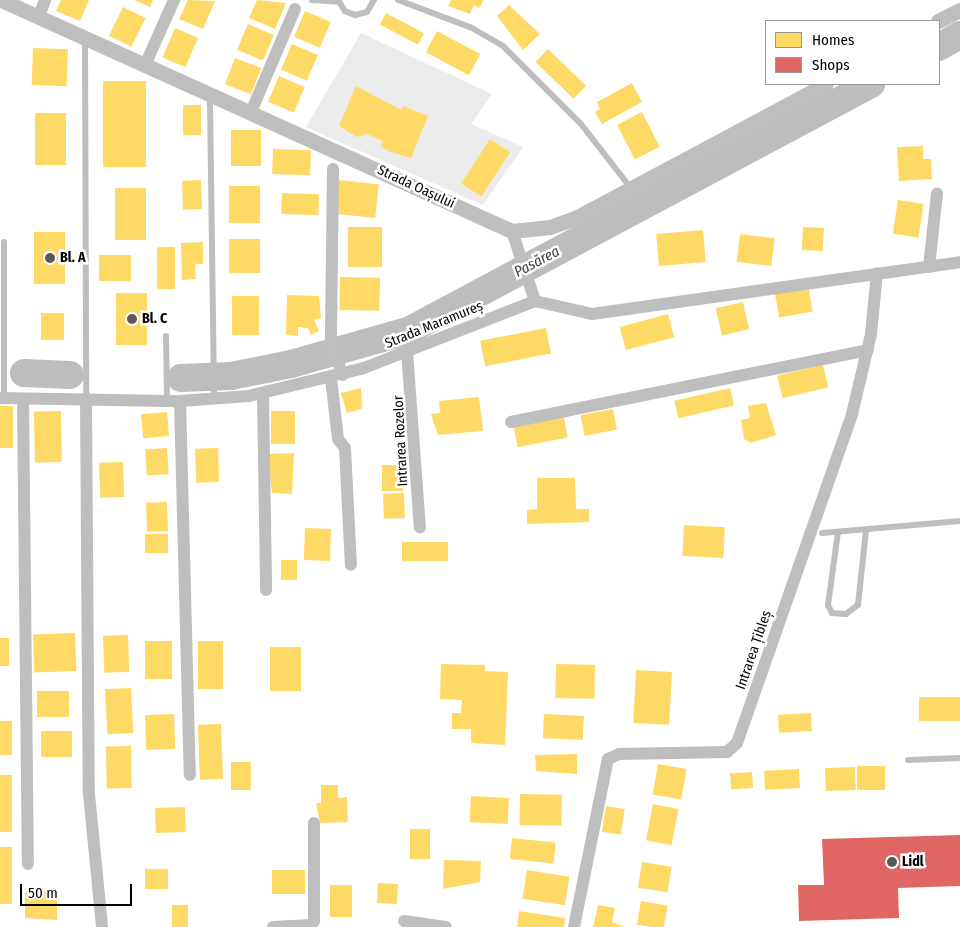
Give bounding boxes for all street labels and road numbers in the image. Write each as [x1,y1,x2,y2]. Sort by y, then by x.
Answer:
street label: Strada Oașului [374,162,458,212]
street label: Strada Maramureș [383,298,485,352]
street label: Intrarea Rozelor [390,395,412,487]
street label: Intrarea Țibleș [733,608,775,692]

